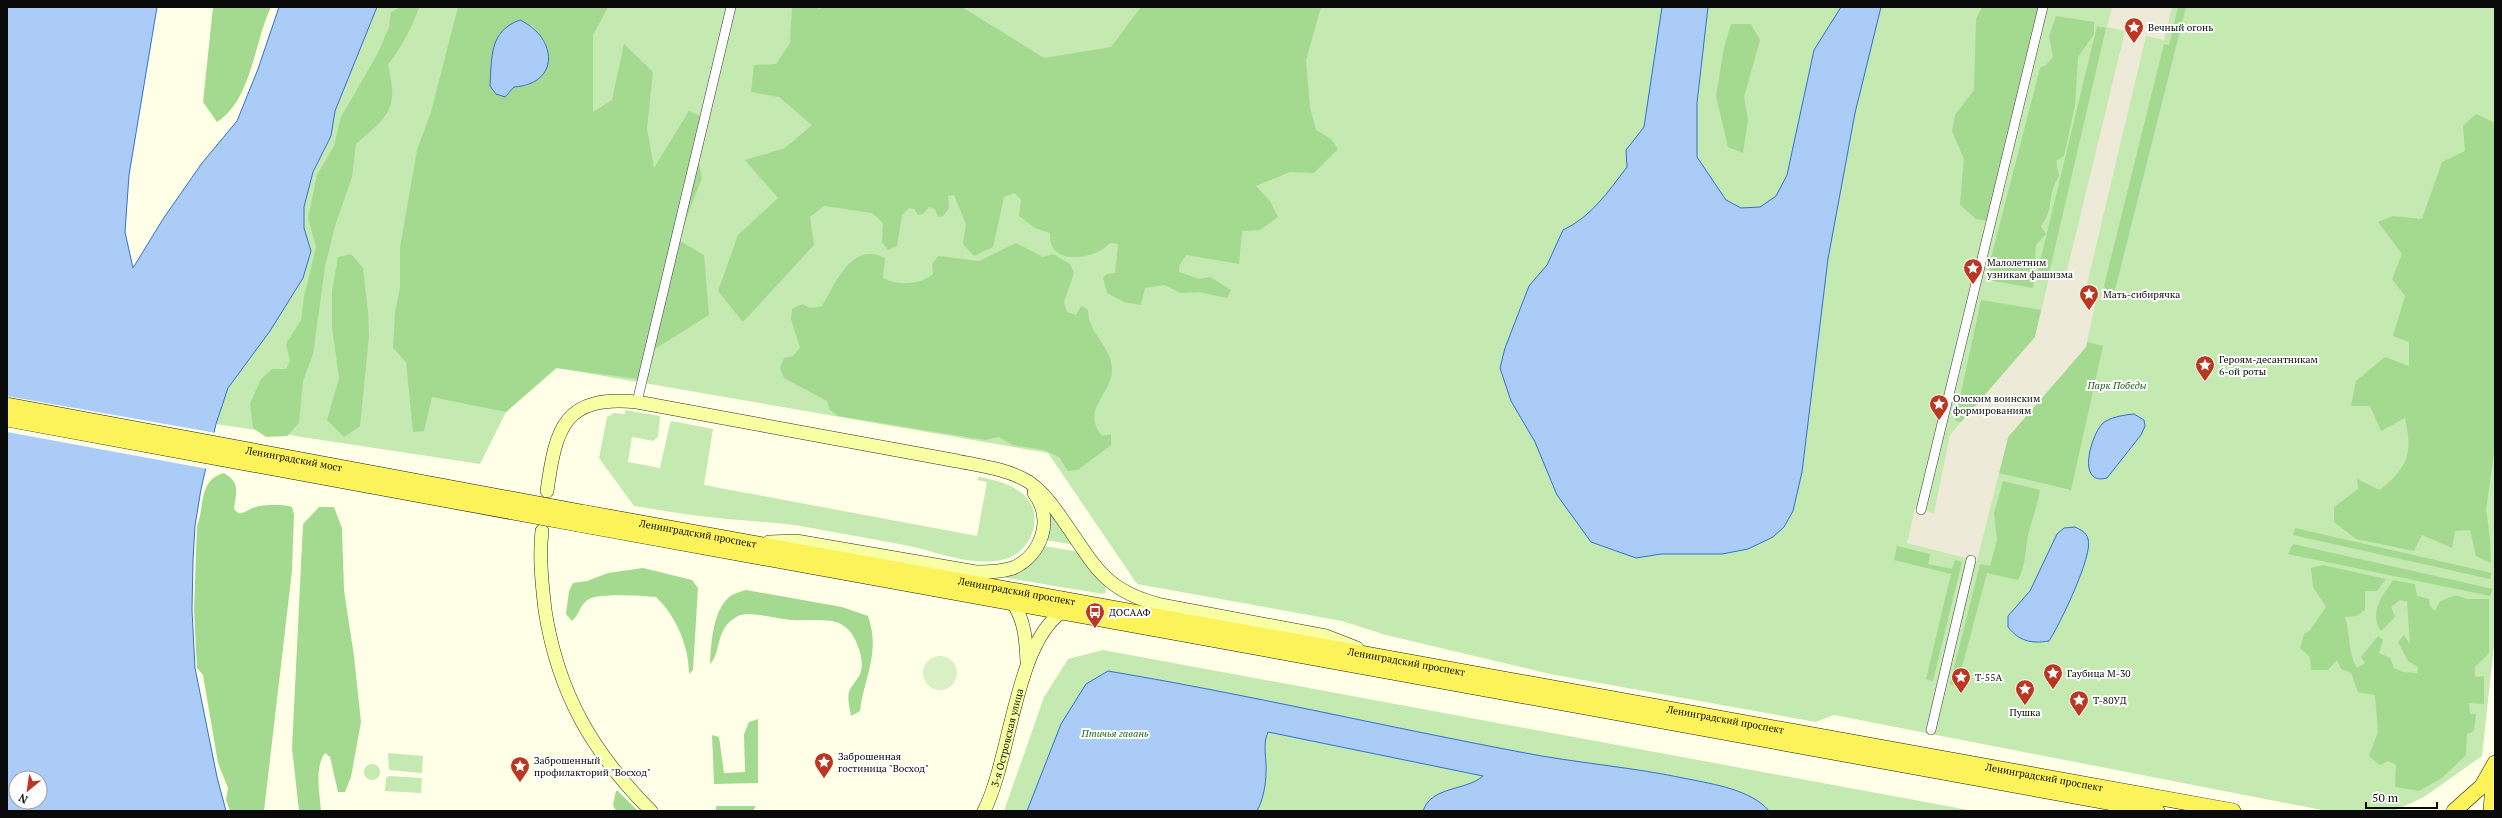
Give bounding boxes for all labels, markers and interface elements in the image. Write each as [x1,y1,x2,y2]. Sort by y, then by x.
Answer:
place icon: Вечный огонь [2123,16,2145,44]
place label: Вечный огонь [2148,21,2213,34]
place label: Малолетним узникам фашизма [1986,256,2073,281]
place icon: Малолетним узникам фашизма [1962,257,1984,285]
place icon: Мать-сибирячка [2078,283,2100,311]
place label: Мать-сибирячка [2103,288,2180,301]
place label: Героям-десантникам 6-ой роты [2219,353,2319,378]
place icon: Героям-десантникам 6-ой роты [2194,354,2216,382]
park label: Парк Победы [2087,379,2147,392]
place label: Омским воинским формированиям [1953,392,2041,417]
place icon: Омским воинским формированиям [1928,393,1950,421]
street label: Ленинградский мост [244,443,343,474]
street label: Ленинградский проспект [637,516,758,550]
street label: Ленинградский проспект [956,574,1077,608]
bus stop icon: ДОСААФ [1084,601,1106,629]
place label: ДОСААФ [1109,606,1151,619]
street label: Ленинградский проспект [1346,644,1466,678]
place icon: Гаубица М-30 [2042,662,2064,690]
place icon: Т-55А [1950,666,1972,694]
place label: Гаубица М-30 [2067,667,2131,680]
place label: Т-55А [1975,671,2002,684]
place icon: Пушка [2014,678,2036,706]
street label: 3-я Островская улица [988,687,1026,789]
place icon: Т-80УД [2068,689,2090,717]
place label: Т-80УД [2093,694,2127,707]
street label: Ленинградский проспект [1665,702,1785,736]
place label: Пушка [2009,706,2041,719]
park label: Птичья гавань [1081,727,1149,740]
place label: Заброшенная гостиница "Восход" [838,750,929,775]
place icon: Заброшенная гостиница "Восход" [813,751,835,779]
place label: Заброшенный профилакторий "Восход" [534,754,651,779]
place icon: Заброшенный профилакторий "Восход" [509,755,531,783]
street label: Ленинградский проспект [1984,760,2104,794]
north arrow [8,770,48,810]
scale bar [2366,784,2437,810]
text: N [16,790,30,807]
text: 50 m [2372,790,2399,805]

